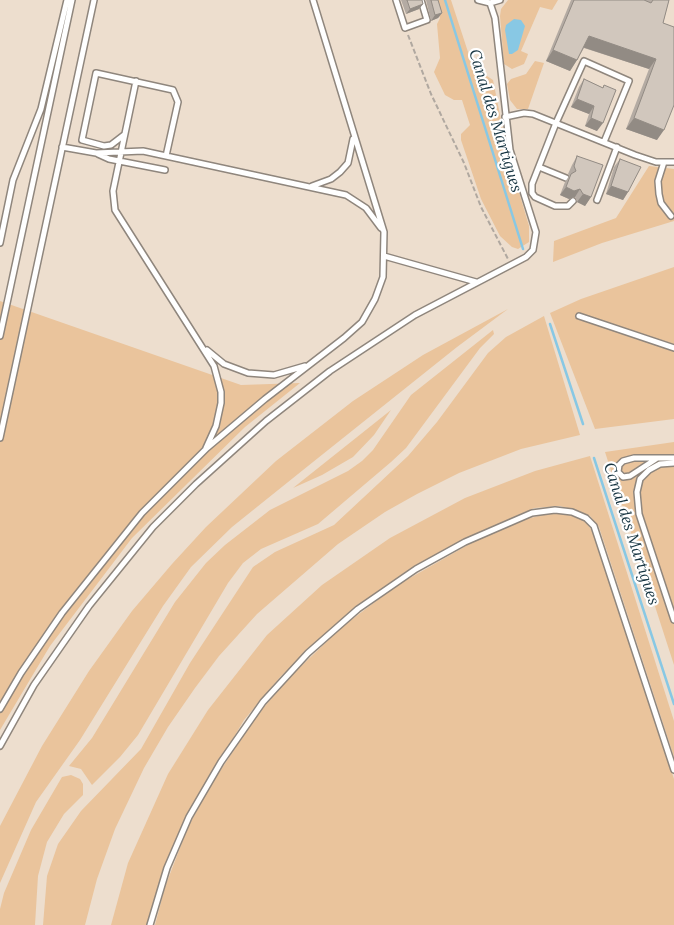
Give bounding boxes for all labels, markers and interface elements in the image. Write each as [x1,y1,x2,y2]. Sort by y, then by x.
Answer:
water label: Canal des Martigues [464,47,526,195]
water label: Canal des Martigues [599,460,663,608]

